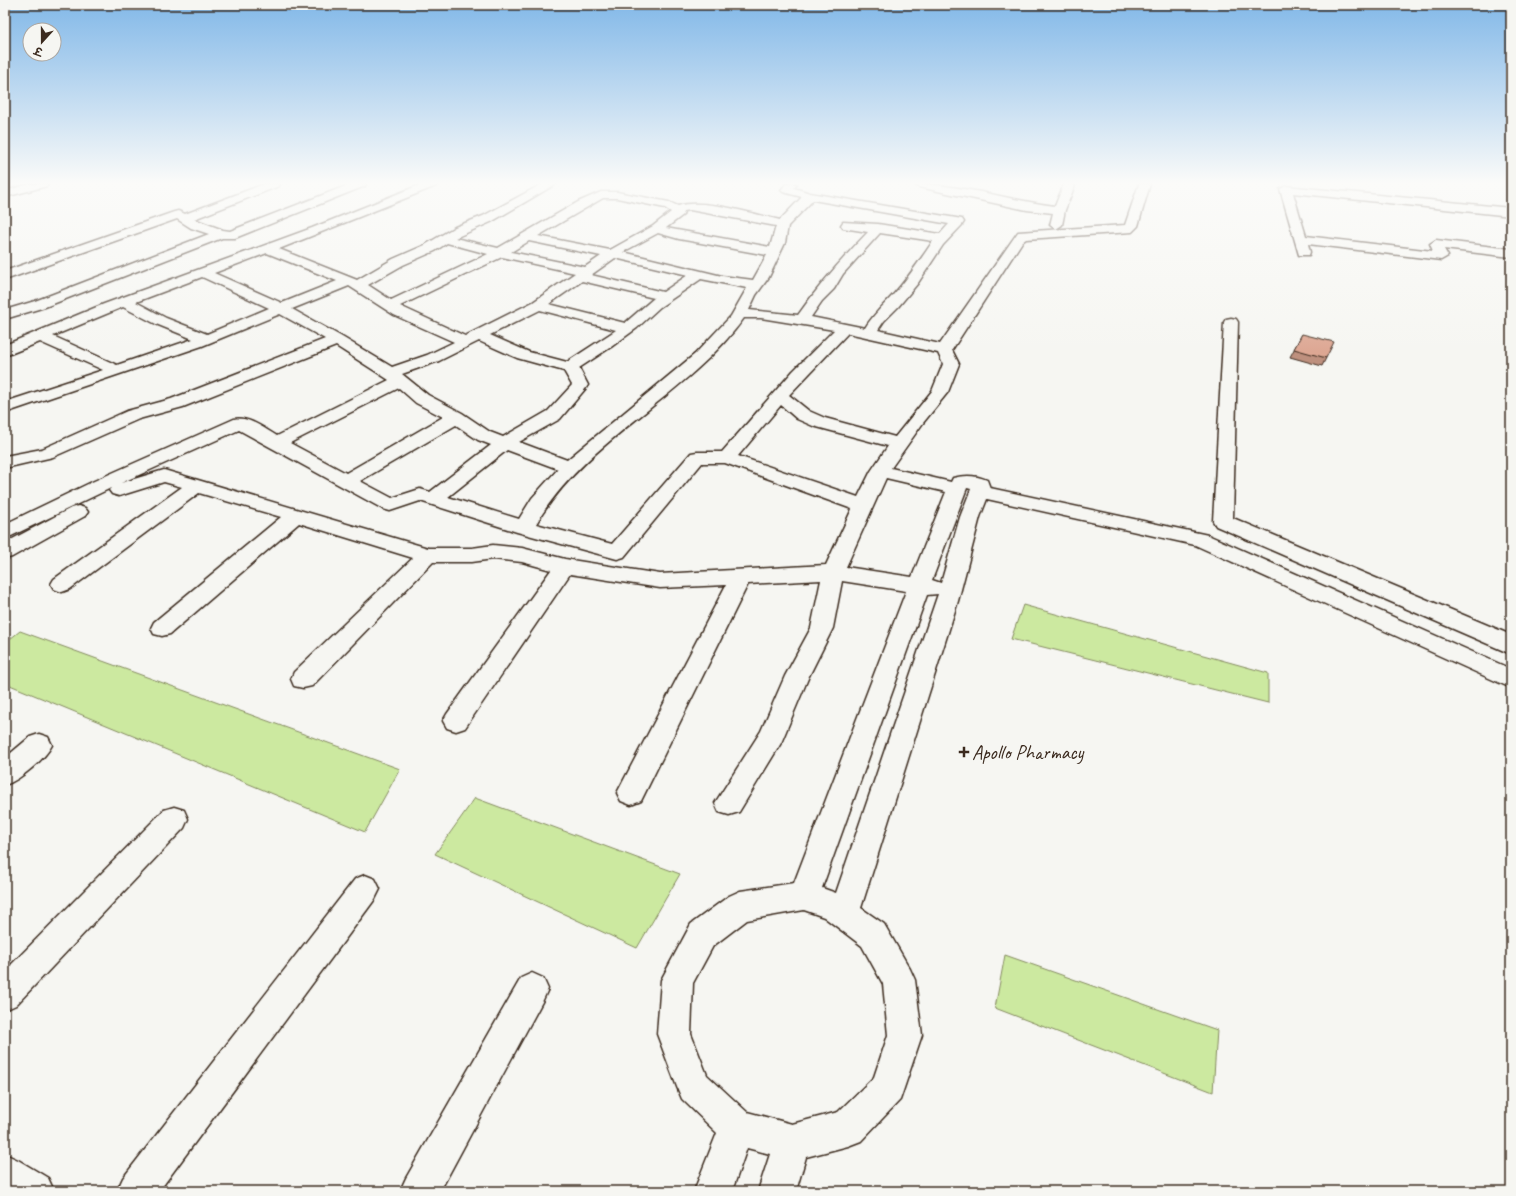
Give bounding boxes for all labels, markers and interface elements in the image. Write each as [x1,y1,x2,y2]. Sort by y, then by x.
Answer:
north arrow [22,22,62,62]
text: उ [31,43,45,60]
place label: Apollo Pharmacy [972,740,1085,765]
marker: Apollo Pharmacy [959,747,969,757]

